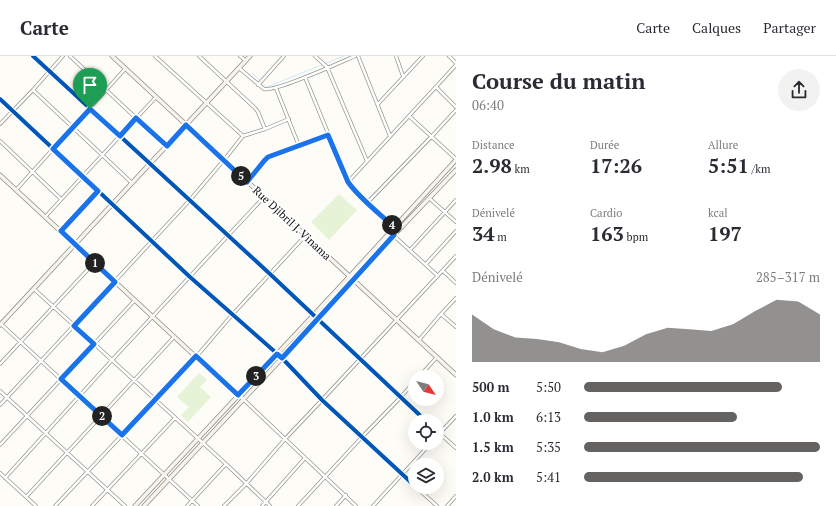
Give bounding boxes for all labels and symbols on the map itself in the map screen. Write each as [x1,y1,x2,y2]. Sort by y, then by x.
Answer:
pin [73,68,107,109]
pin: 5 [231,166,251,186]
street label: Rue Djibril J. Vinama [250,183,334,263]
pin: 4 [382,215,402,235]
pin: 1 [85,253,105,273]
pin: 3 [246,366,266,386]
north arrow [408,370,444,406]
pin: 2 [92,406,112,426]

